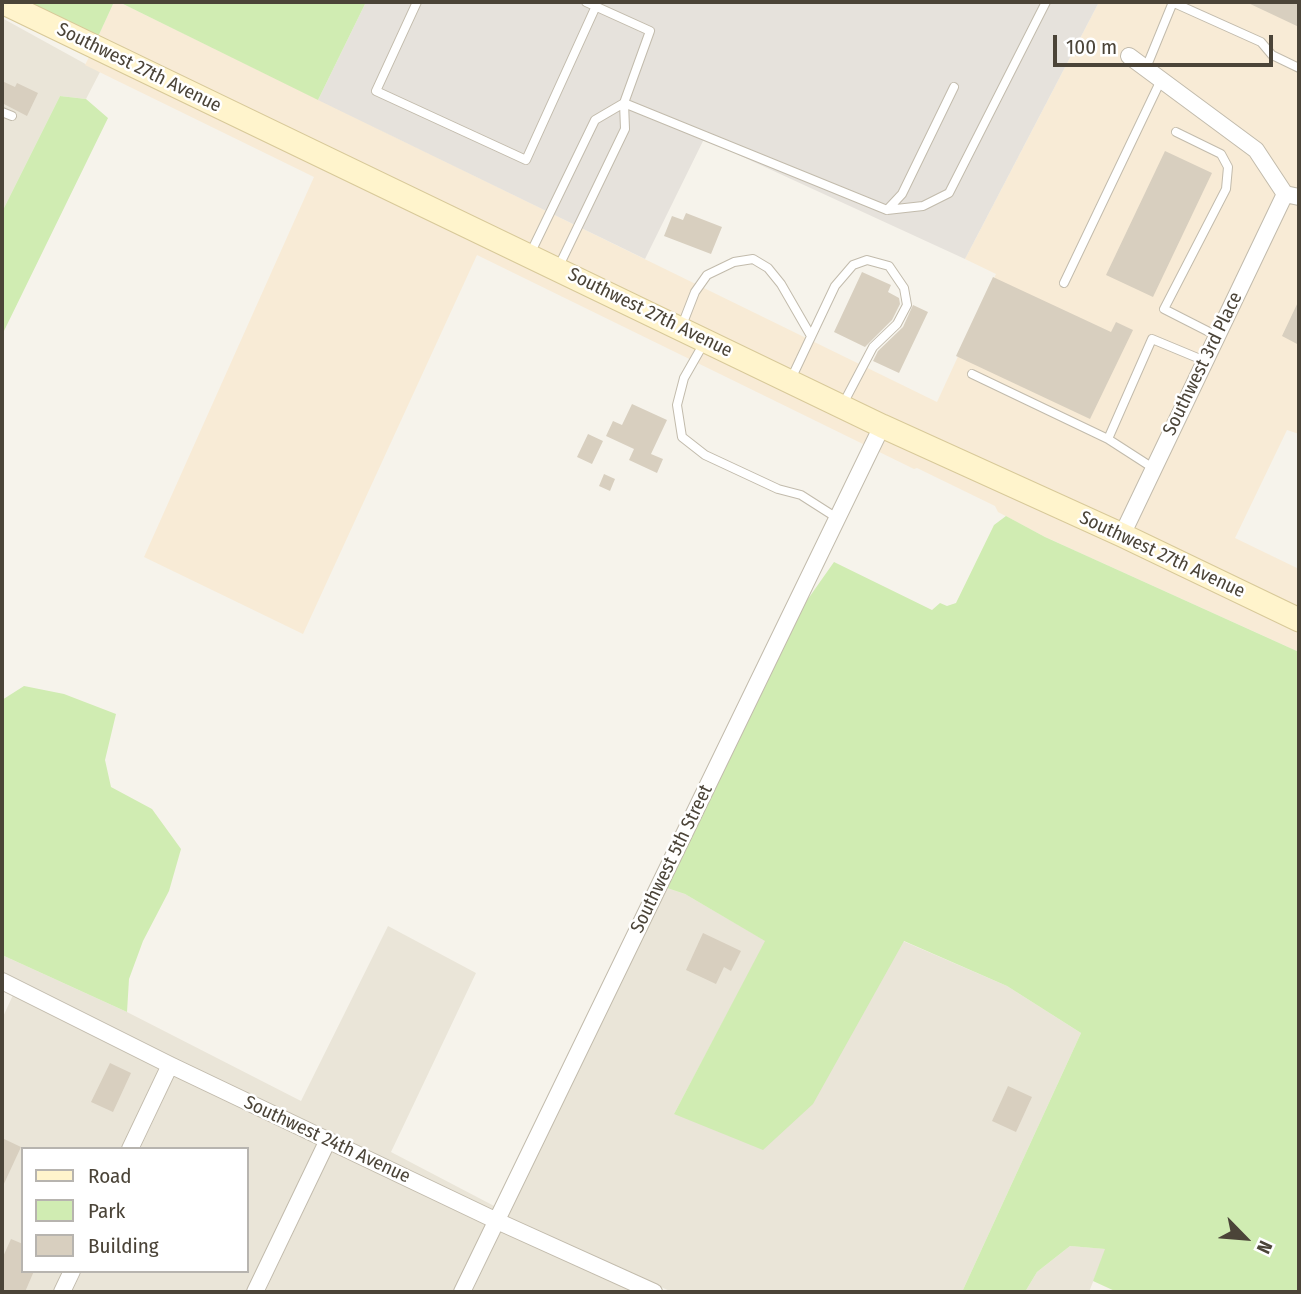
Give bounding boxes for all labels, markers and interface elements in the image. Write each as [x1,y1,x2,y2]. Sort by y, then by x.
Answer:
street label: Southwest 27th Avenue [53,18,225,118]
scale bar [1056,21,1276,65]
text: 100 m [1066,34,1117,60]
street label: Southwest 27th Avenue [564,263,736,363]
street label: Southwest 3rd Place [1158,289,1248,439]
street label: Southwest 27th Avenue [1076,507,1248,603]
street label: Southwest 5th Street [626,781,718,937]
street label: Southwest 24th Avenue [240,1091,414,1189]
legend [21,1147,248,1273]
text: Road [88,1163,132,1189]
text: Park [88,1198,125,1224]
north arrow [1210,1203,1280,1273]
text: Building [88,1233,159,1259]
text: N [1252,1237,1277,1257]

